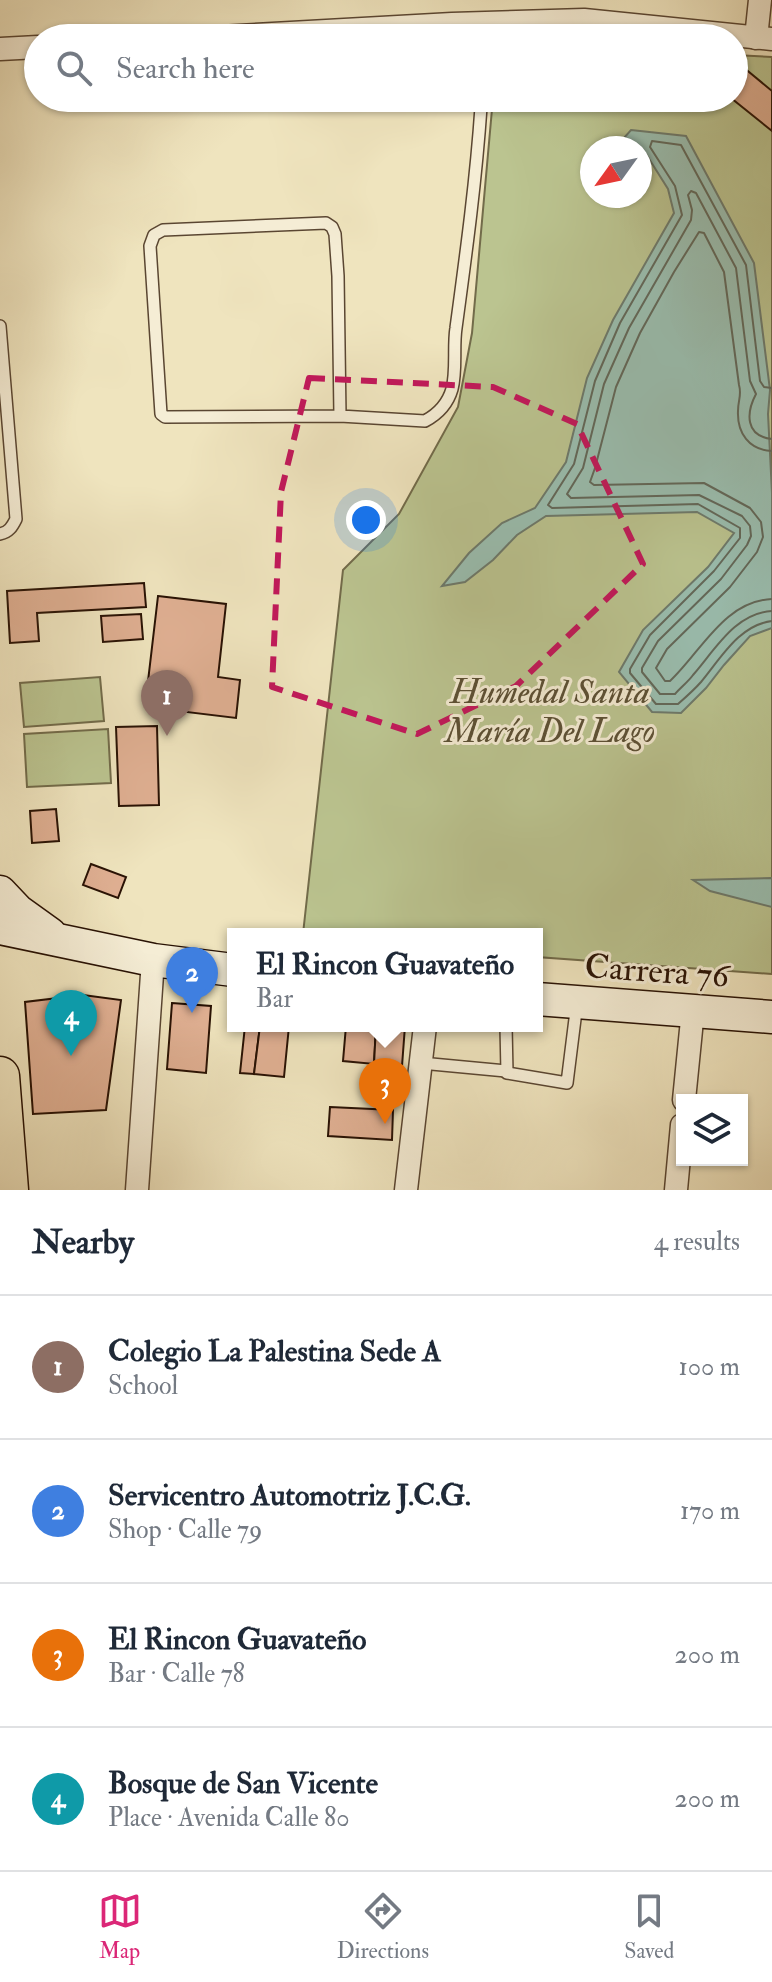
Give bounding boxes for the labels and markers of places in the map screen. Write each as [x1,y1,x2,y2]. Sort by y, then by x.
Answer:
pin: 1 [141,670,193,736]
pin: 2 [166,947,218,1013]
pin: 4 [45,990,97,1056]
pin: 3 [359,1058,411,1124]

